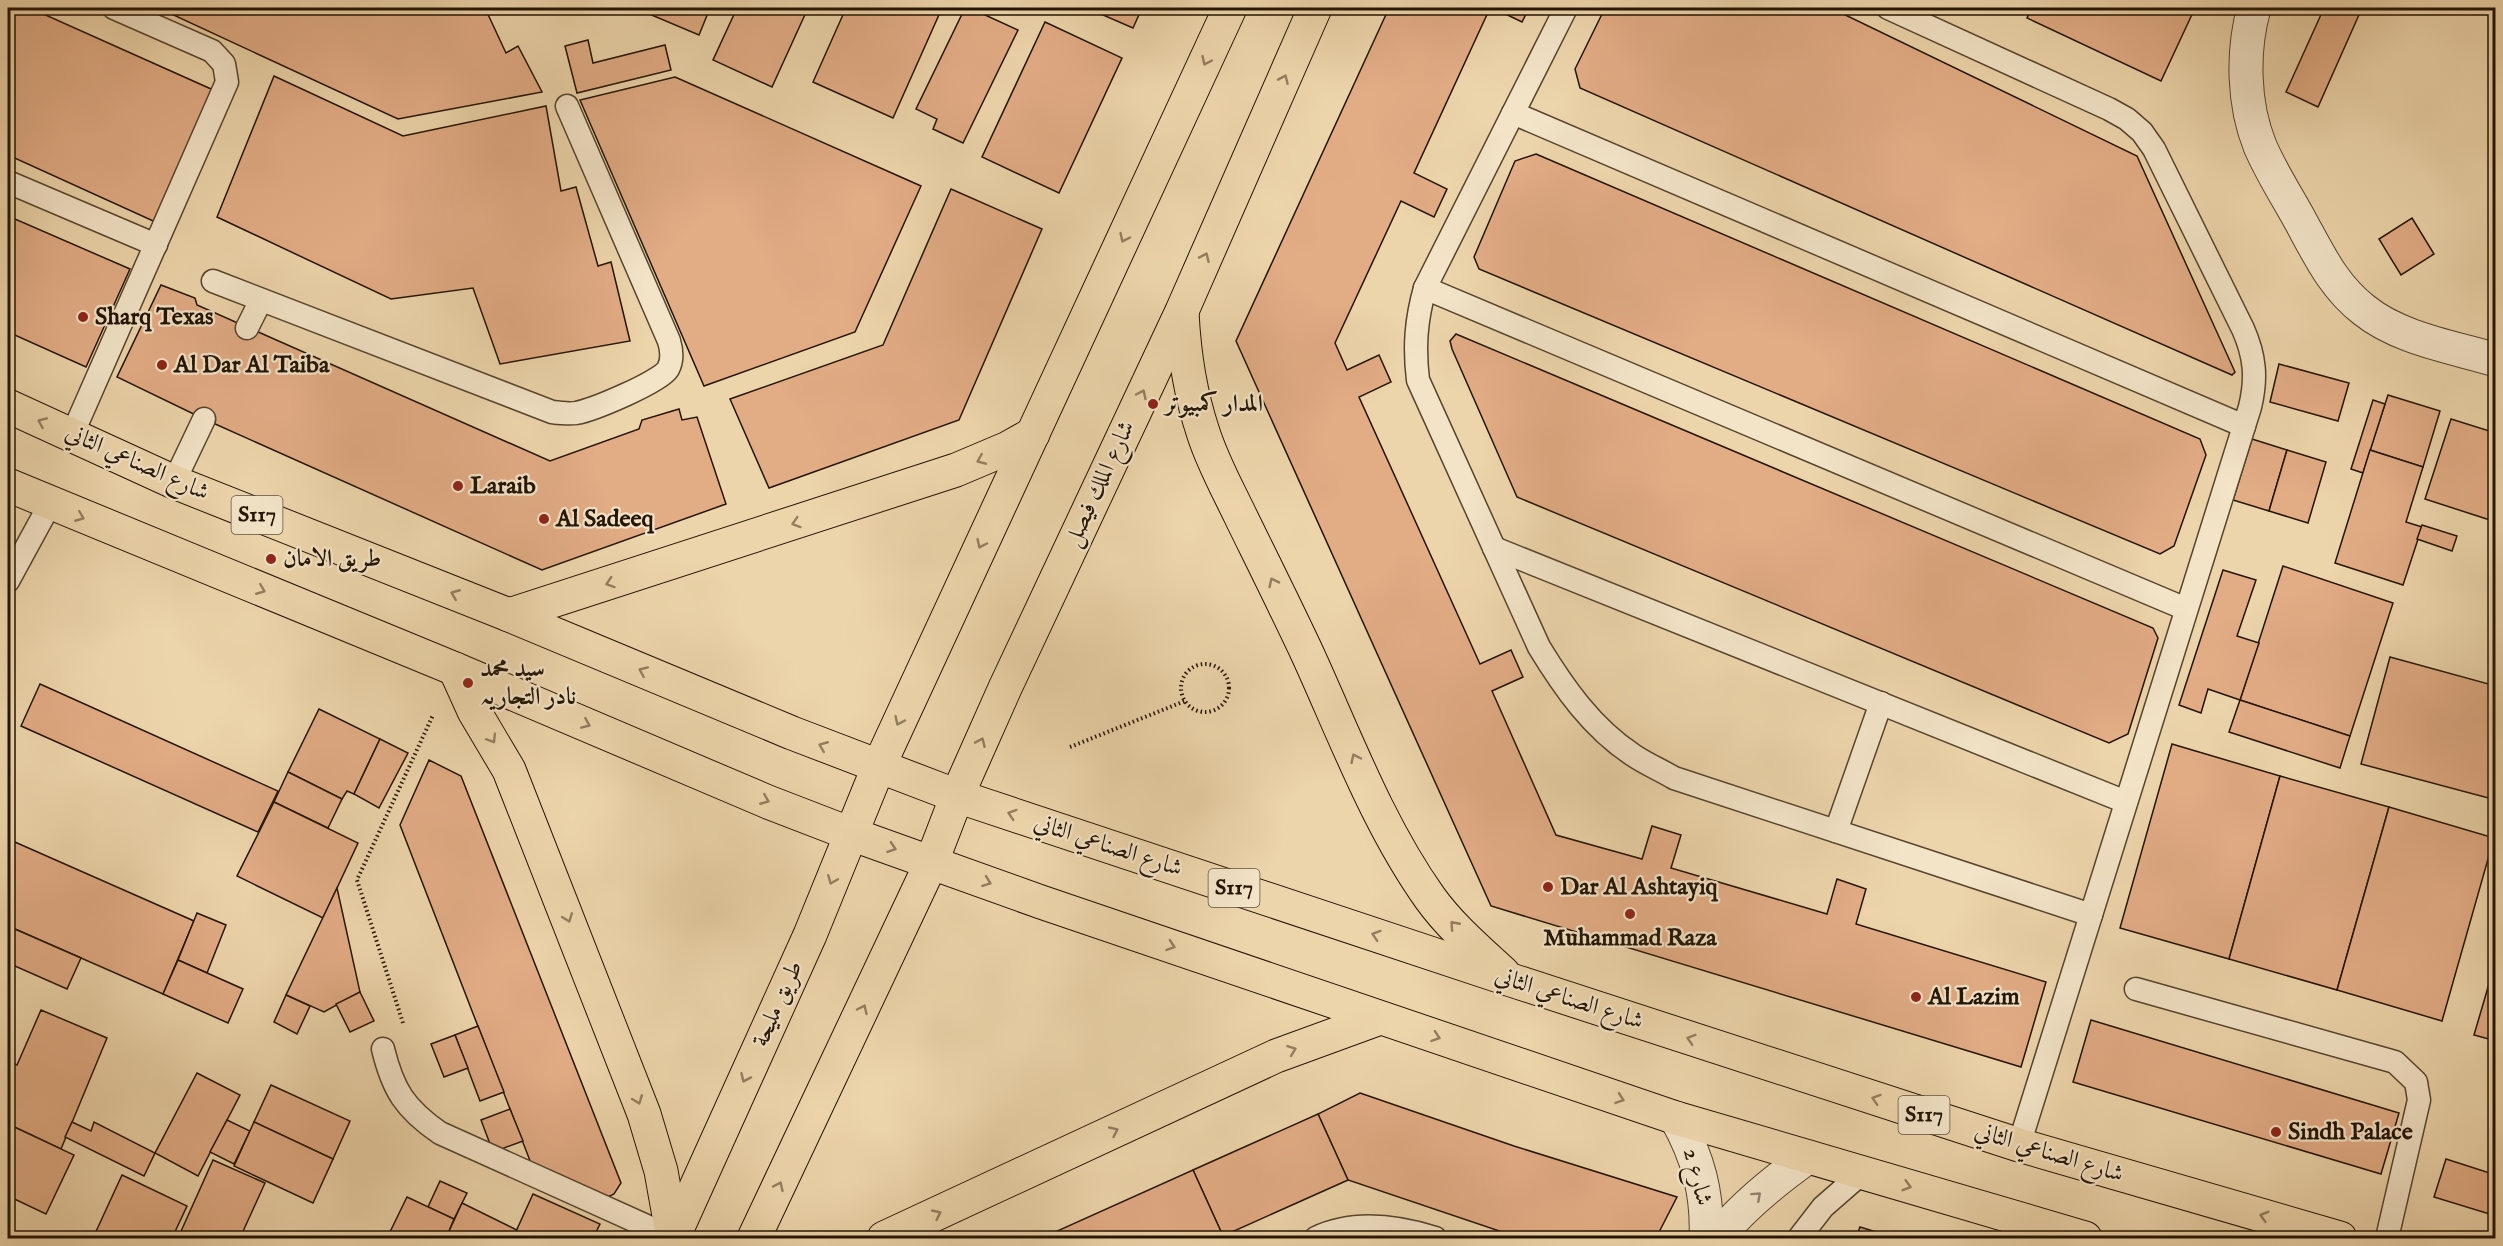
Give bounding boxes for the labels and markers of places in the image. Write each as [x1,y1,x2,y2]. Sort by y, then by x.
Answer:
place label: Sharq Texas [95,302,214,333]
marker: Sharq Texas [76,310,90,324]
place label: Al Dar Al Taiba [173,350,330,381]
marker: Al Dar Al Taiba [155,358,169,372]
place label: المدار کمبیوتر [1162,389,1263,420]
marker: المدار کمبیوتر [1146,397,1160,411]
place label: Laraib [470,471,536,502]
marker: Laraib [451,479,465,493]
place label: Al Sadeeq [555,504,655,535]
marker: Al Sadeeq [537,512,551,526]
place label: طریق الامان [283,544,381,575]
marker: طریق الامان [264,552,278,566]
place label: سید محمد نادر التجاریہ [480,654,576,713]
marker: سید محمد نادر التجاریہ [461,676,475,690]
place label: Dar Al Ashtayiq [1560,872,1719,903]
marker: Dar Al Ashtayiq [1541,880,1555,894]
marker: Muhammad Raza [1623,907,1637,921]
place label: Muhammad Raza [1543,923,1717,954]
place label: Al Lazim [1927,982,2020,1013]
marker: Al Lazim [1909,990,1923,1004]
place label: Sindh Palace [2288,1117,2413,1148]
marker: Sindh Palace [2269,1125,2283,1139]

